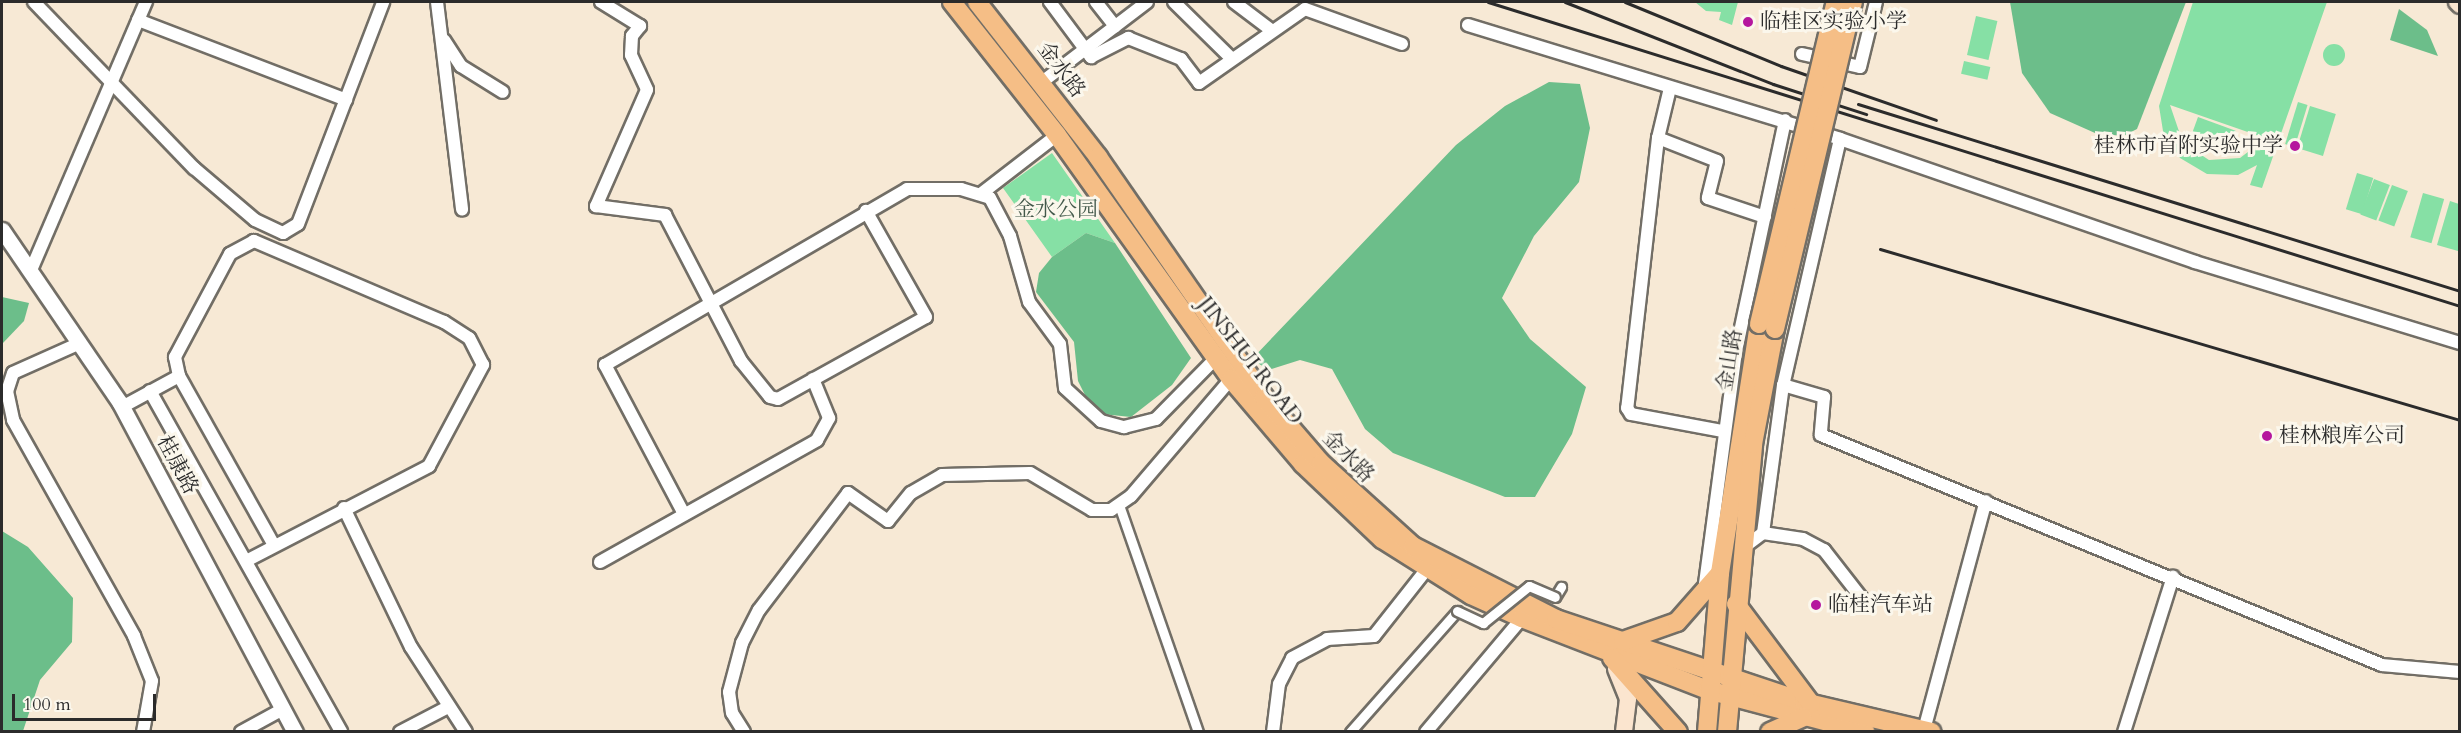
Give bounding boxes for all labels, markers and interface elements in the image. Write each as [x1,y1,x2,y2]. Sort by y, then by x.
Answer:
place label: 临桂区实验小学 [1760,9,1907,35]
marker: 临桂区实验小学 [1741,15,1755,29]
street label: 金水路 [1032,37,1090,103]
place label: 桂林市首附实验中学 [2094,133,2283,159]
marker: 桂林市首附实验中学 [2288,139,2302,153]
park label: 金水公园 [1014,197,1098,223]
street label: JINSHUI ROAD [1192,292,1308,430]
street label: 金山路 [1713,327,1747,393]
place label: 桂林粮库公司 [2279,423,2405,449]
street label: 金水路 [1317,426,1379,488]
marker: 桂林粮库公司 [2260,429,2274,443]
street label: 桂康路 [151,431,203,499]
place label: 临桂汽车站 [1828,592,1933,618]
marker: 临桂汽车站 [1809,598,1823,612]
scale bar [15,682,159,720]
text: 100 m [23,692,71,717]

